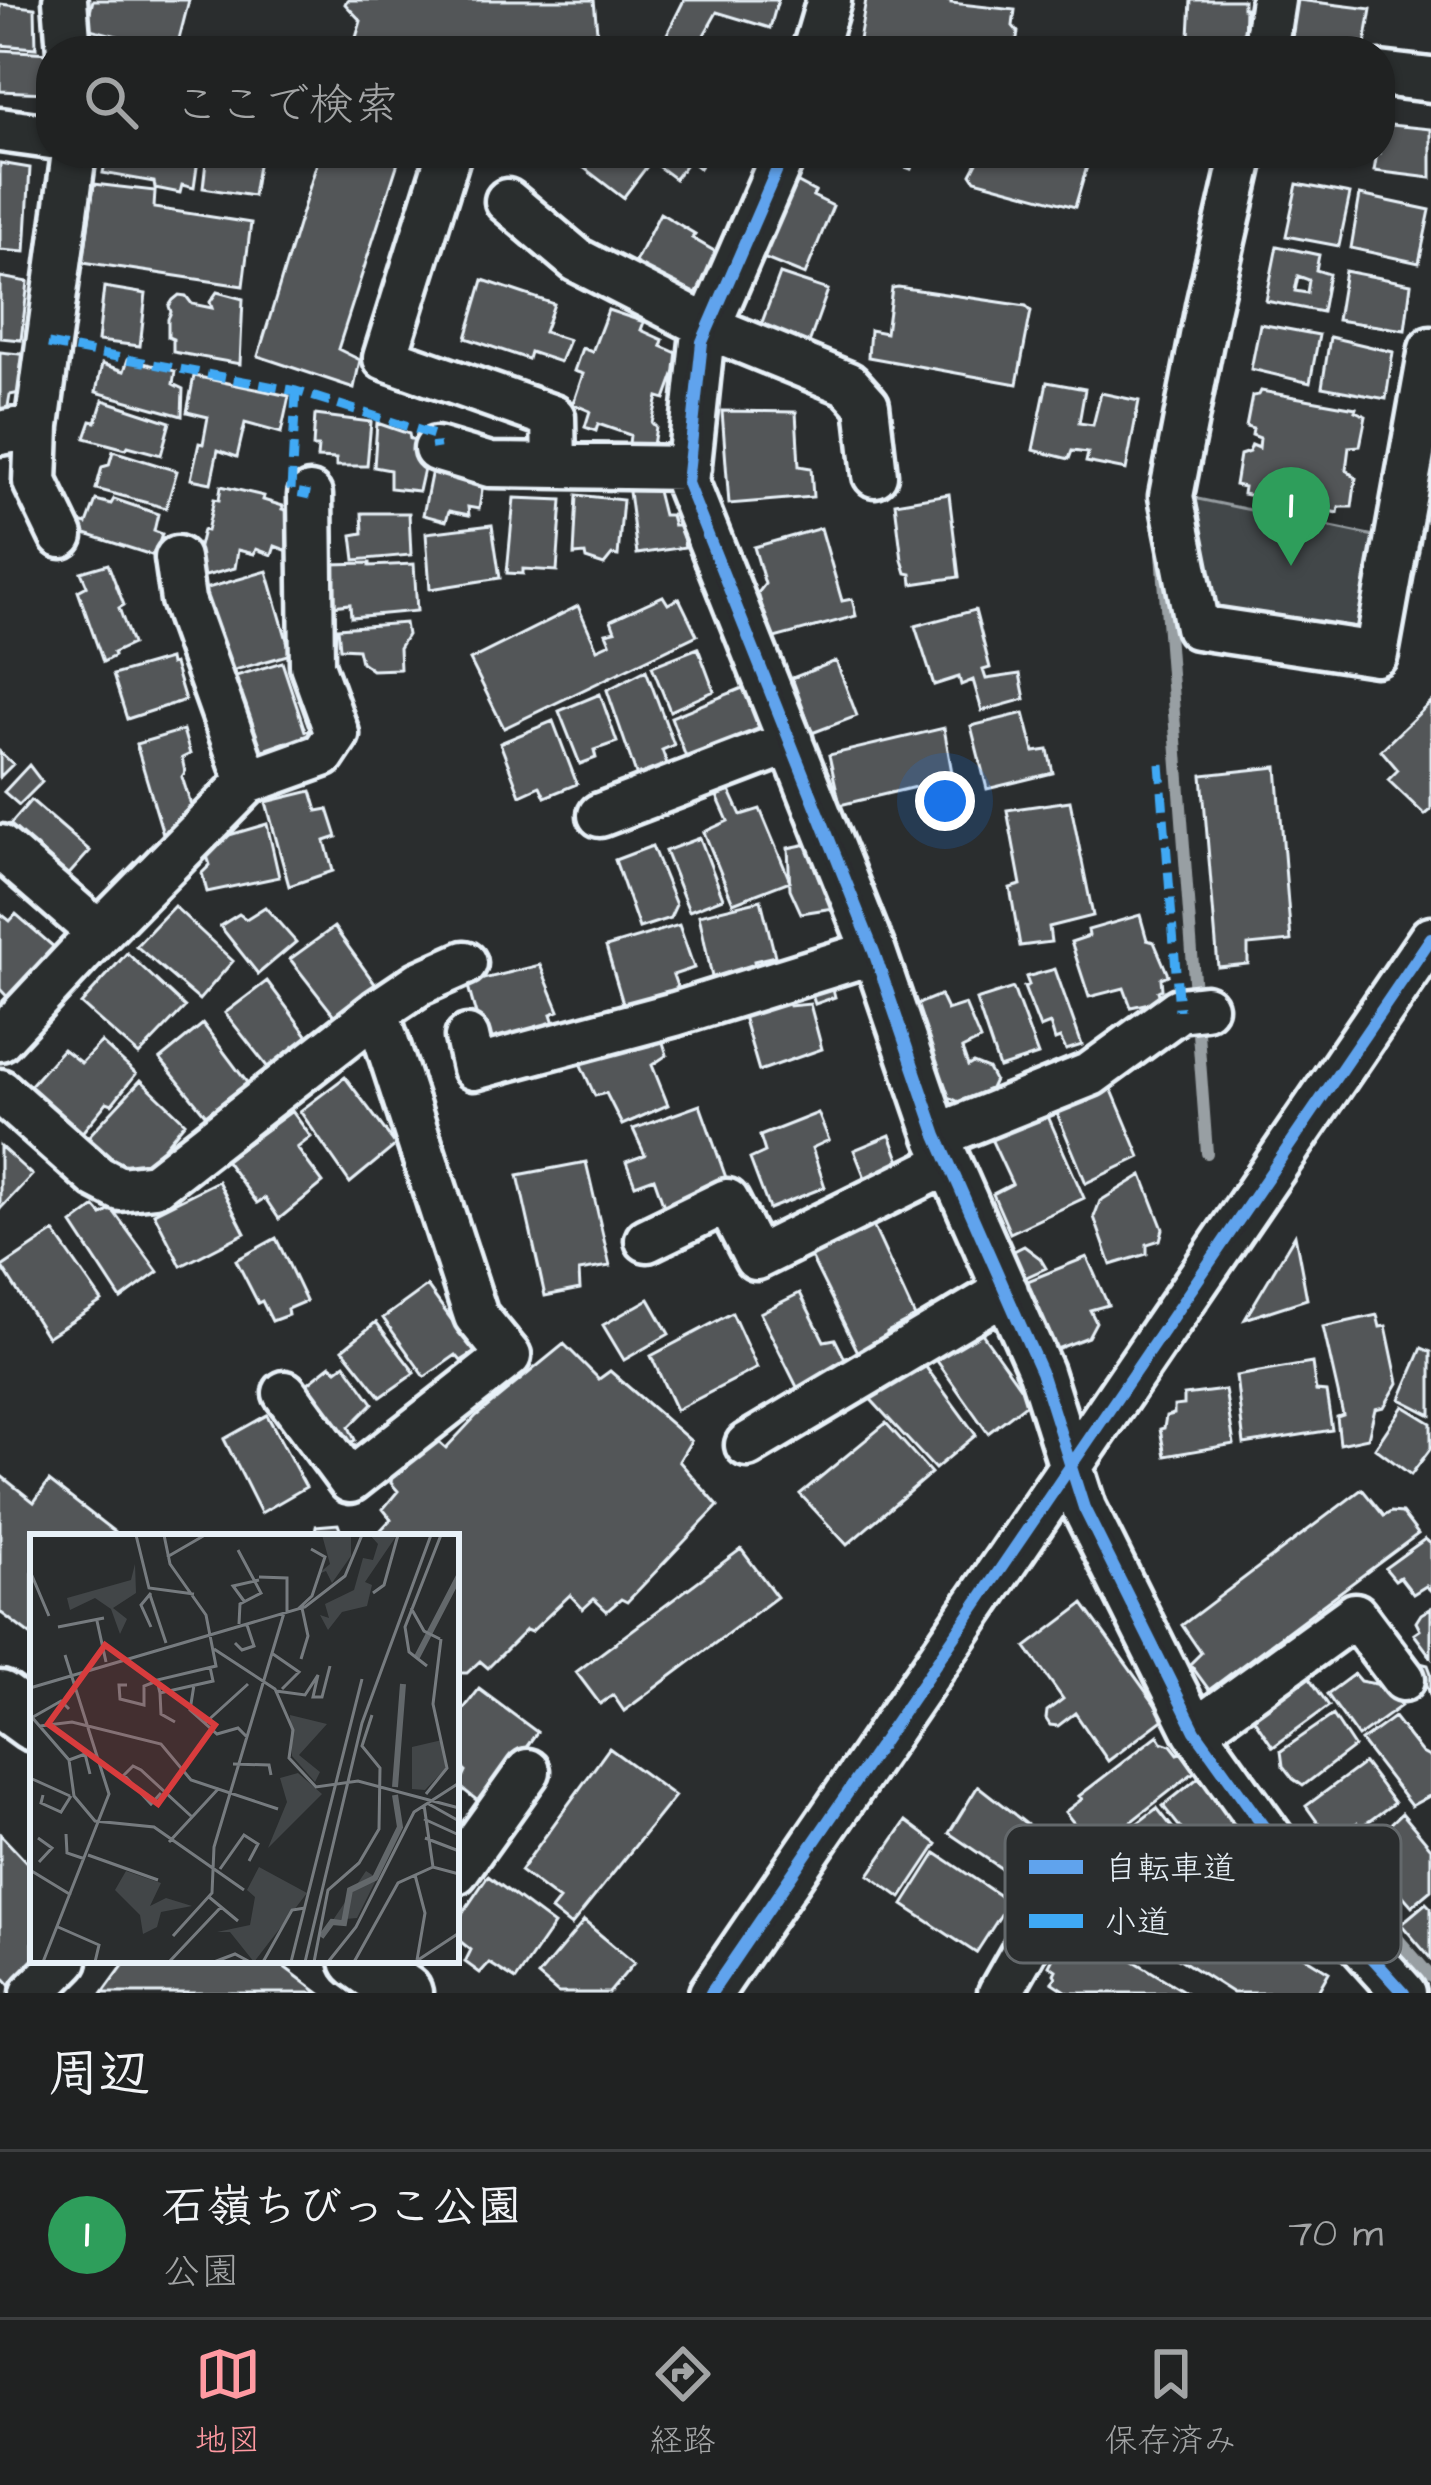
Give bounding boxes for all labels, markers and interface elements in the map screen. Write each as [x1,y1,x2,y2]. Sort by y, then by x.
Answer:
search box [36,36,1395,168]
icon: search [78,69,144,135]
text: ここで検索 [174,75,399,137]
pin: 1 [1252,467,1330,566]
your location [915,771,975,831]
inset map [30,1534,459,1963]
legend [1005,1825,1401,1963]
text: 自転車道 [1104,1846,1236,1892]
text: 小道 [1104,1900,1170,1946]
text: 周辺 [48,2040,150,2111]
text: 石嶺ちびっこ公園 [162,2177,522,2239]
text: 1 [85,2208,90,2262]
text: 70 m [1288,2208,1383,2262]
text: 公園 [162,2246,240,2300]
tab: 地図 [195,2341,261,2464]
tab: 経路 [650,2341,716,2464]
tab: 保存済み [1105,2341,1237,2464]

